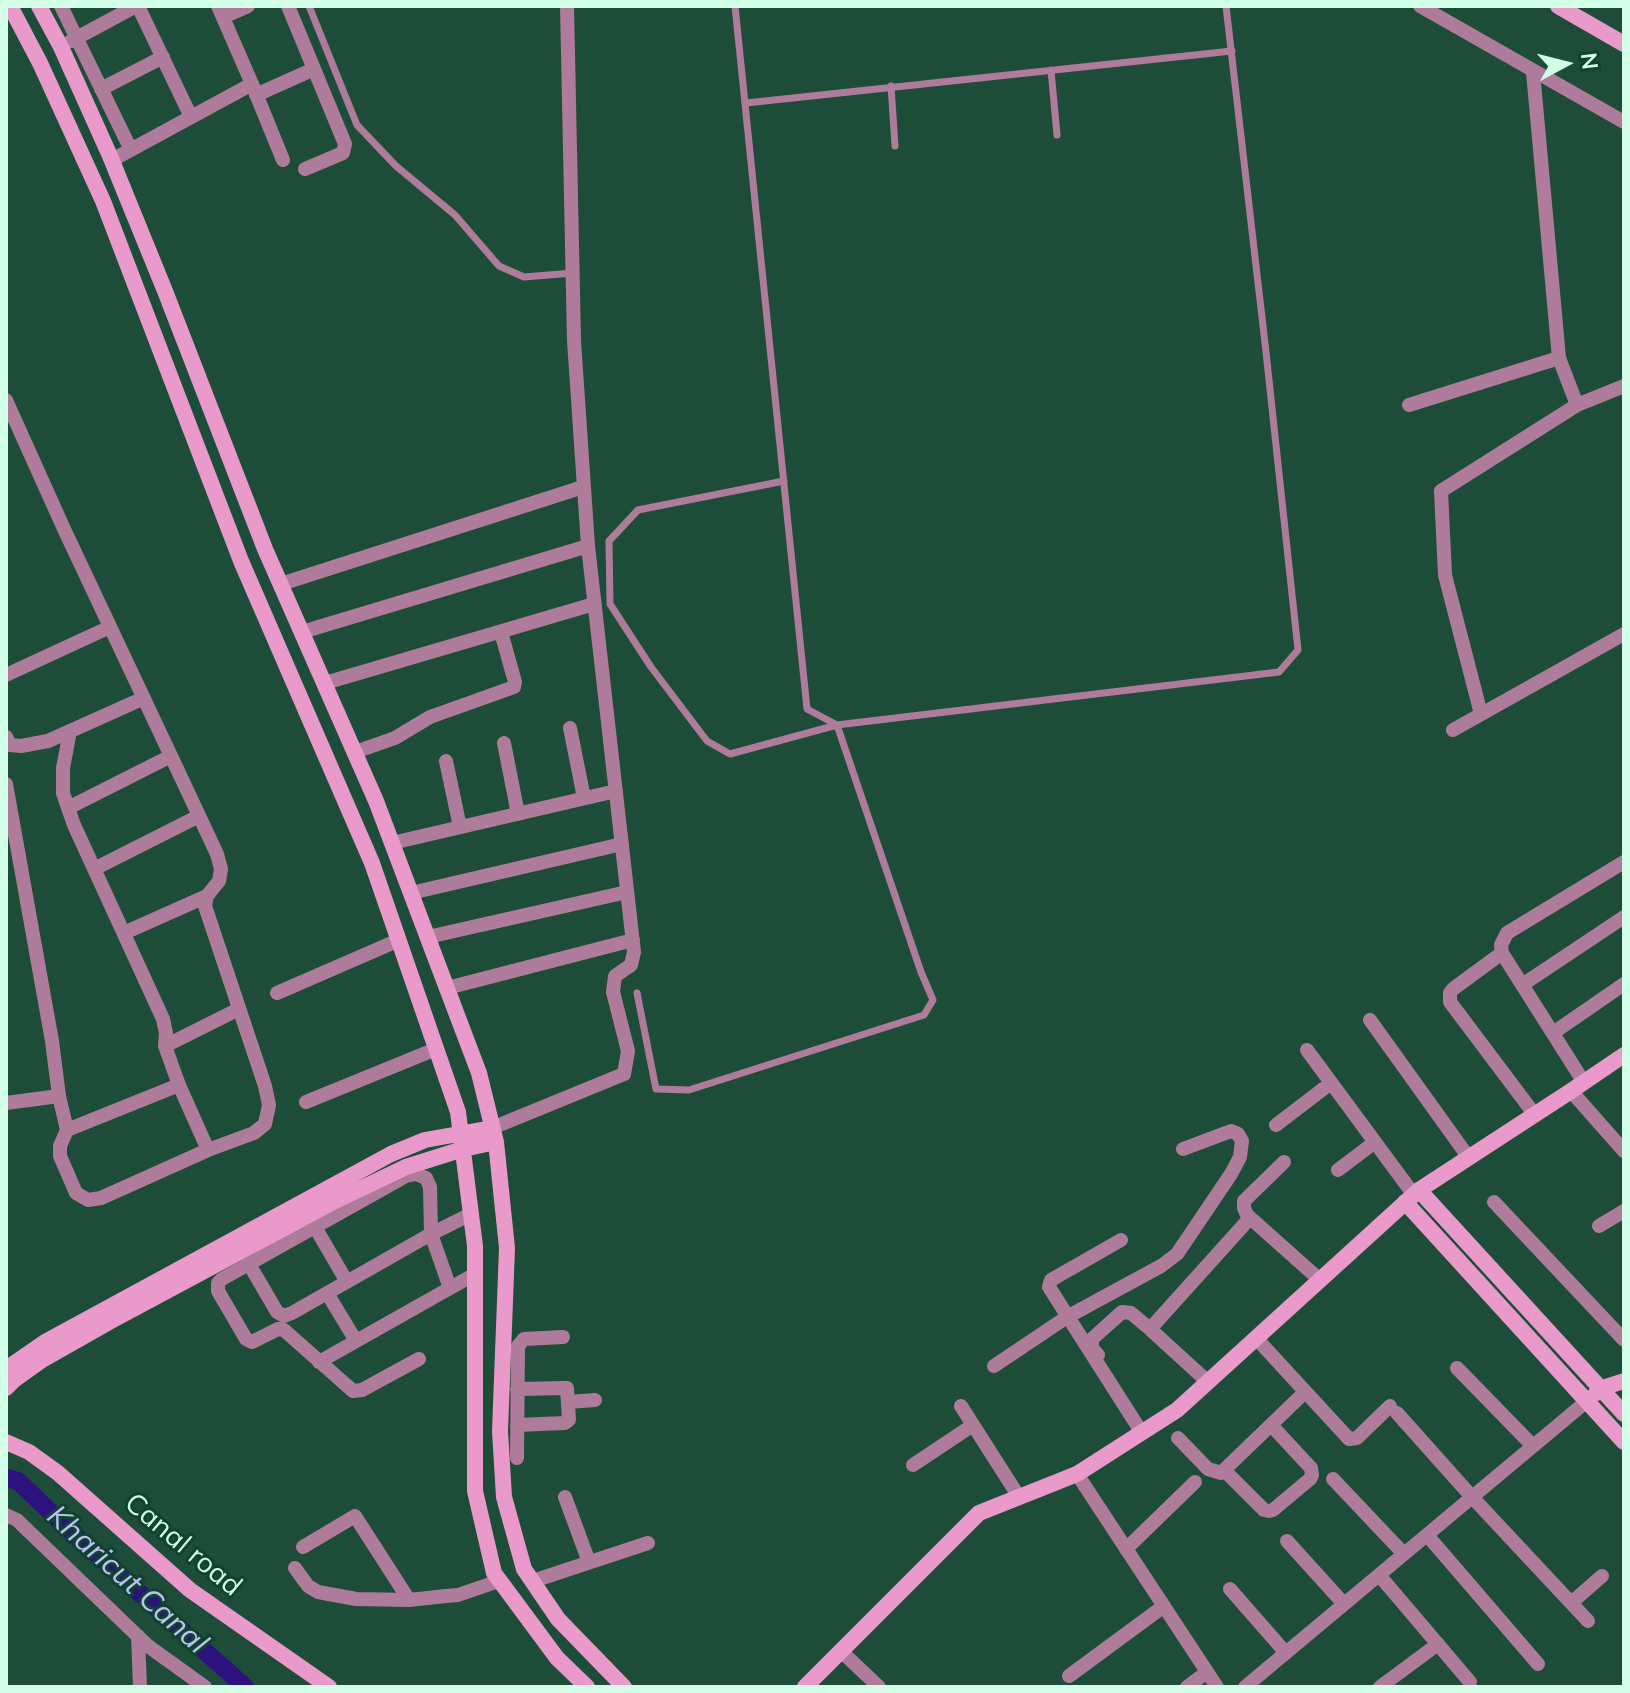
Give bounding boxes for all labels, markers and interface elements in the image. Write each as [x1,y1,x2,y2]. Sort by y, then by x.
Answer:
north arrow [1526,24,1606,104]
text: N [1575,51,1605,71]
street label: Canal road [118,1486,248,1604]
water label: Kharicut Canal [39,1498,215,1662]

